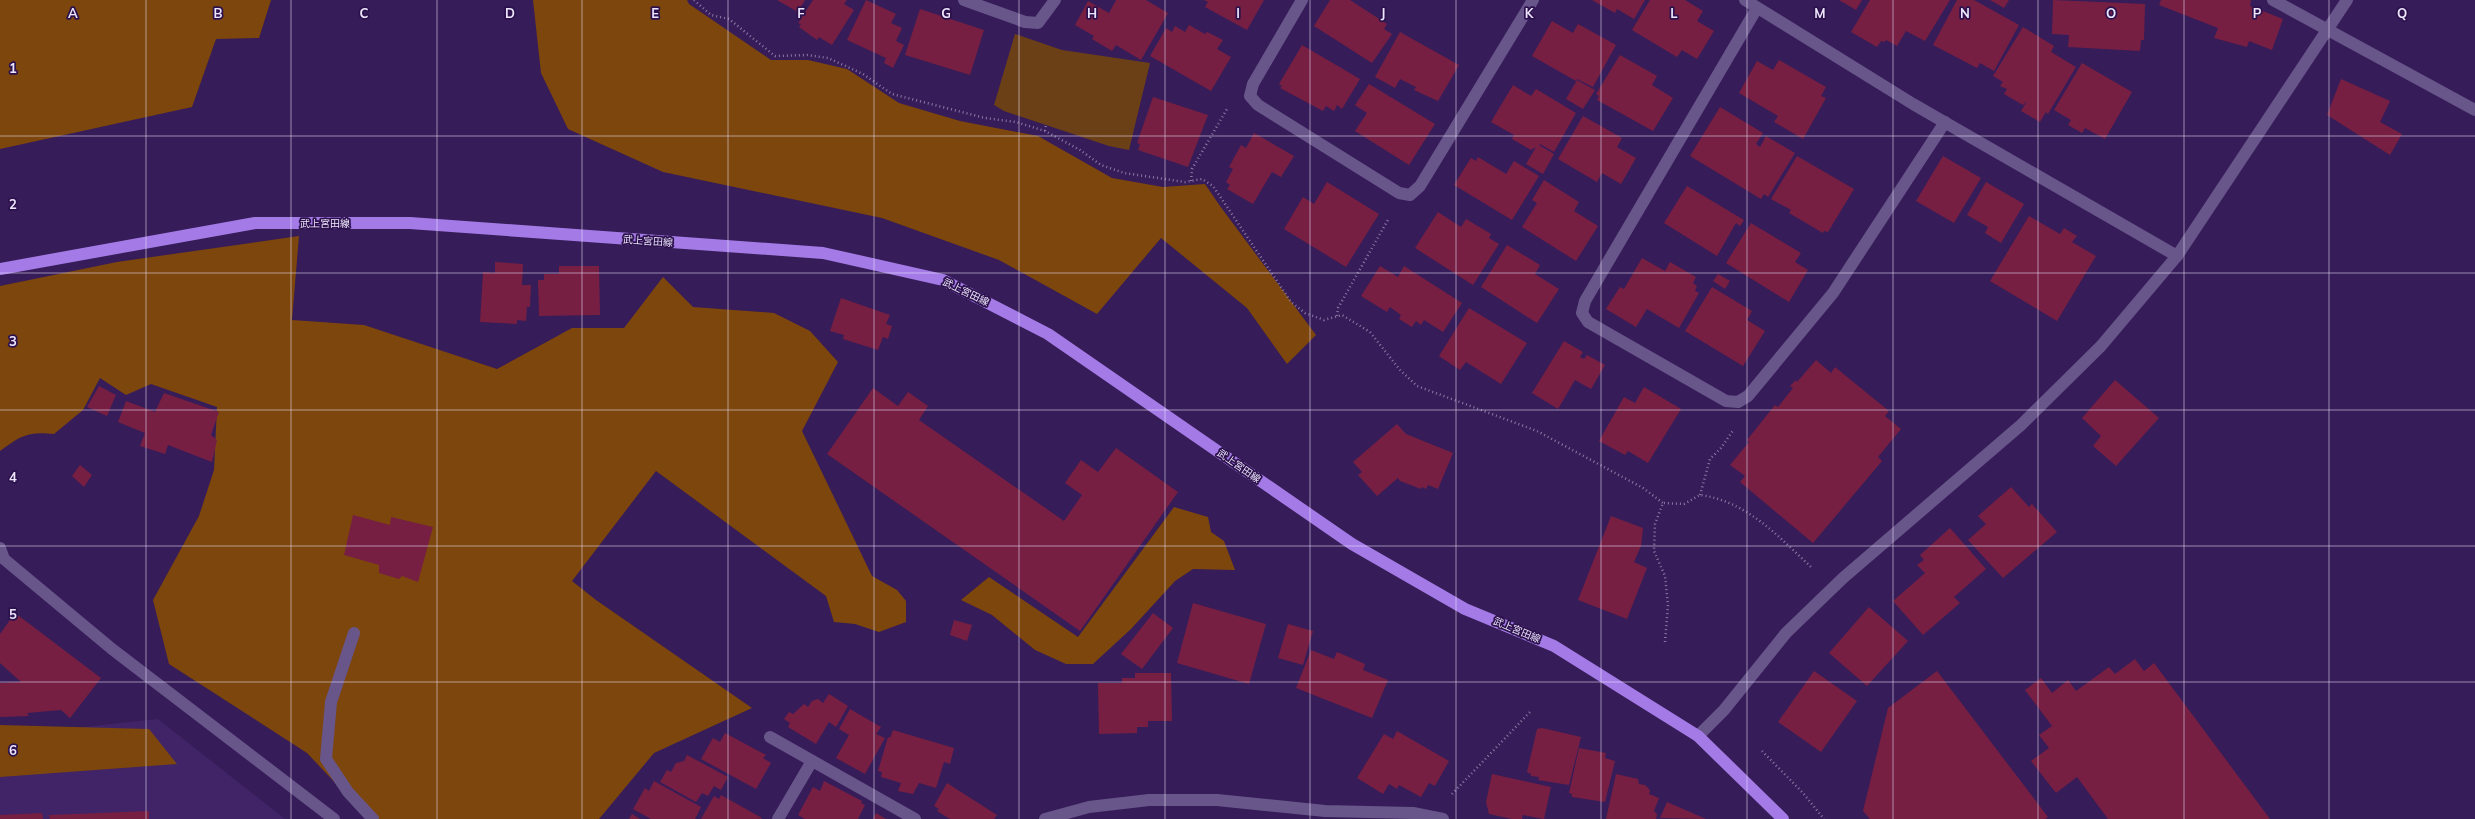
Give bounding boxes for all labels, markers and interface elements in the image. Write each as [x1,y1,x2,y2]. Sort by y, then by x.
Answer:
text: A [68,5,78,21]
text: B [214,5,223,21]
text: C [360,5,369,21]
text: D [505,5,515,21]
text: E [651,5,659,21]
text: F [797,5,805,21]
text: G [941,5,951,21]
text: H [1087,5,1097,21]
text: I [1236,5,1240,21]
text: J [1381,5,1385,21]
text: K [1525,5,1535,21]
text: L [1670,5,1678,21]
text: M [1814,5,1826,21]
text: N [1960,5,1970,21]
text: O [2106,5,2116,21]
text: P [2253,5,2262,21]
text: Q [2397,5,2407,21]
text: 1 [9,60,17,76]
text: 2 [9,196,17,212]
street label: 武上宮田線 [300,217,350,230]
street label: 武上宮田線 [623,233,673,249]
street label: 武上宮田線 [941,275,991,309]
text: 3 [9,333,17,349]
street label: 武上宮田線 [1215,446,1263,486]
text: 4 [9,469,17,485]
text: 5 [9,606,17,622]
street label: 武上宮田線 [1491,614,1543,646]
text: 6 [9,742,17,758]

